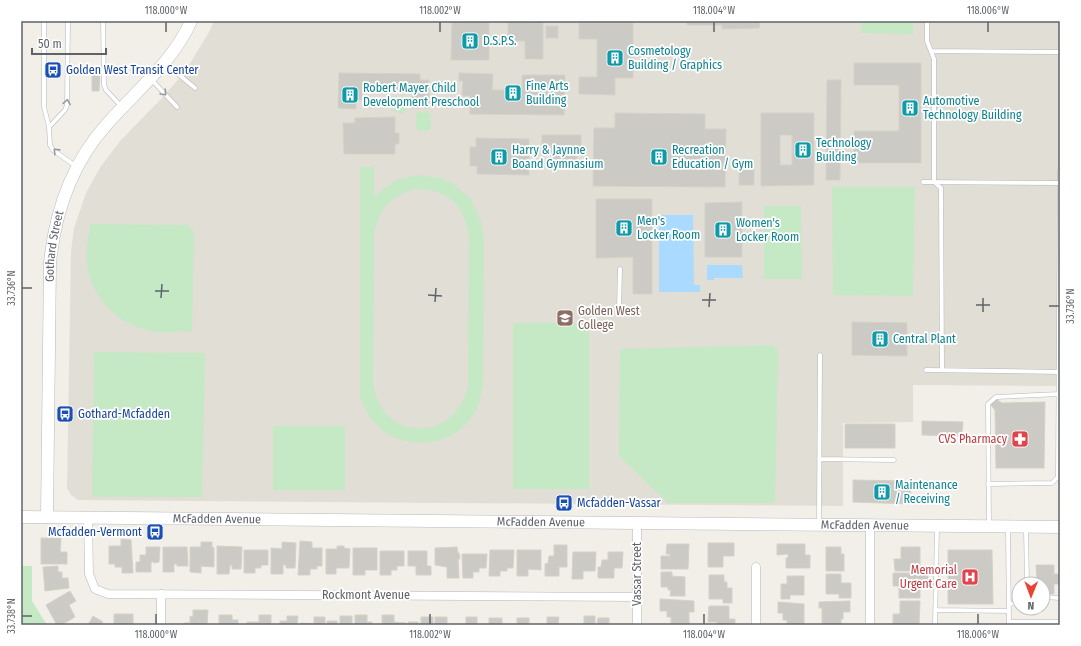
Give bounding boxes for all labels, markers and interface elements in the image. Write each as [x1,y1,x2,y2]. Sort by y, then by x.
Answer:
text: 118.000°W [145,5,188,17]
text: 118.002°W [419,5,461,17]
text: 118.004°W [693,5,736,17]
text: 118.006°W [967,5,1010,17]
scale bar [32,30,106,56]
building icon: D.S.P.S. [460,31,480,51]
place label: D.S.P.S. [483,34,517,48]
text: 50 m [38,37,62,51]
place label: Cosmetology Building / Graphics [628,44,722,72]
building icon: Cosmetology Building / Graphics [605,48,625,68]
bus stop icon: Golden West Transit Center [43,60,63,80]
place label: Golden West Transit Center [66,63,199,77]
place label: Fine Arts Building [526,79,569,107]
place label: Robert Mayer Child Development Preschool [363,81,479,109]
building icon: Fine Arts Building [503,83,523,103]
building icon: Robert Mayer Child Development Preschool [340,85,360,105]
one-way arrow [159,88,167,96]
place label: Automotive Technology Building [923,94,1022,122]
building icon: Automotive Technology Building [900,98,920,118]
one-way arrow [62,99,70,105]
place label: Technology Building [816,136,872,164]
building icon: Technology Building [793,140,813,160]
place label: Harry & Jaynne Boand Gymnasium [512,143,603,171]
place label: Recreation Education / Gym [672,143,753,171]
building icon: Harry & Jaynne Boand Gymnasium [489,147,509,167]
building icon: Recreation Education / Gym [649,147,669,167]
one-way arrow [53,149,61,156]
street label: Gothard Street [43,209,67,282]
place label: Men's Locker Room [637,214,700,242]
place label: Women's Locker Room [736,216,799,244]
building icon: Men's Locker Room [614,218,634,238]
building icon: Women's Locker Room [713,220,733,240]
text: 33.736°N [6,270,18,306]
text: 33.736°N [1065,288,1077,324]
place label: Golden West College [578,304,640,332]
school or university icon: Golden West College [555,308,575,328]
building icon: Central Plant [870,329,890,349]
place label: Central Plant [893,332,956,346]
bus stop icon: Gothard-Mcfadden [55,404,75,424]
place label: Gothard-Mcfadden [78,407,170,421]
pharmacy icon: CVS Pharmacy [1010,429,1030,449]
place label: CVS Pharmacy [938,432,1008,446]
place label: Maintenance / Receiving [895,478,958,506]
building icon: Maintenance / Receiving [872,482,892,502]
bus stop icon: Mcfadden-Vassar [554,493,574,513]
place label: Mcfadden-Vassar [577,496,662,510]
street label: McFadden Avenue [173,511,261,526]
street label: McFadden Avenue [497,515,585,529]
street label: McFadden Avenue [821,518,909,533]
bus stop icon: Mcfadden-Vermont [145,522,165,542]
place label: Mcfadden-Vermont [48,525,142,539]
street label: Vassar Street [630,542,644,606]
place label: Memorial Urgent Care [900,563,957,591]
hospital icon: Memorial Urgent Care [960,567,980,587]
north arrow [1011,576,1051,616]
street label: Rockmont Avenue [322,588,410,602]
text: 33.738°N [6,598,18,634]
text: N [1027,599,1034,612]
text: 118.000°W [135,629,178,641]
text: 118.002°W [409,629,451,641]
text: 118.004°W [683,629,726,641]
text: 118.006°W [957,629,1000,641]

